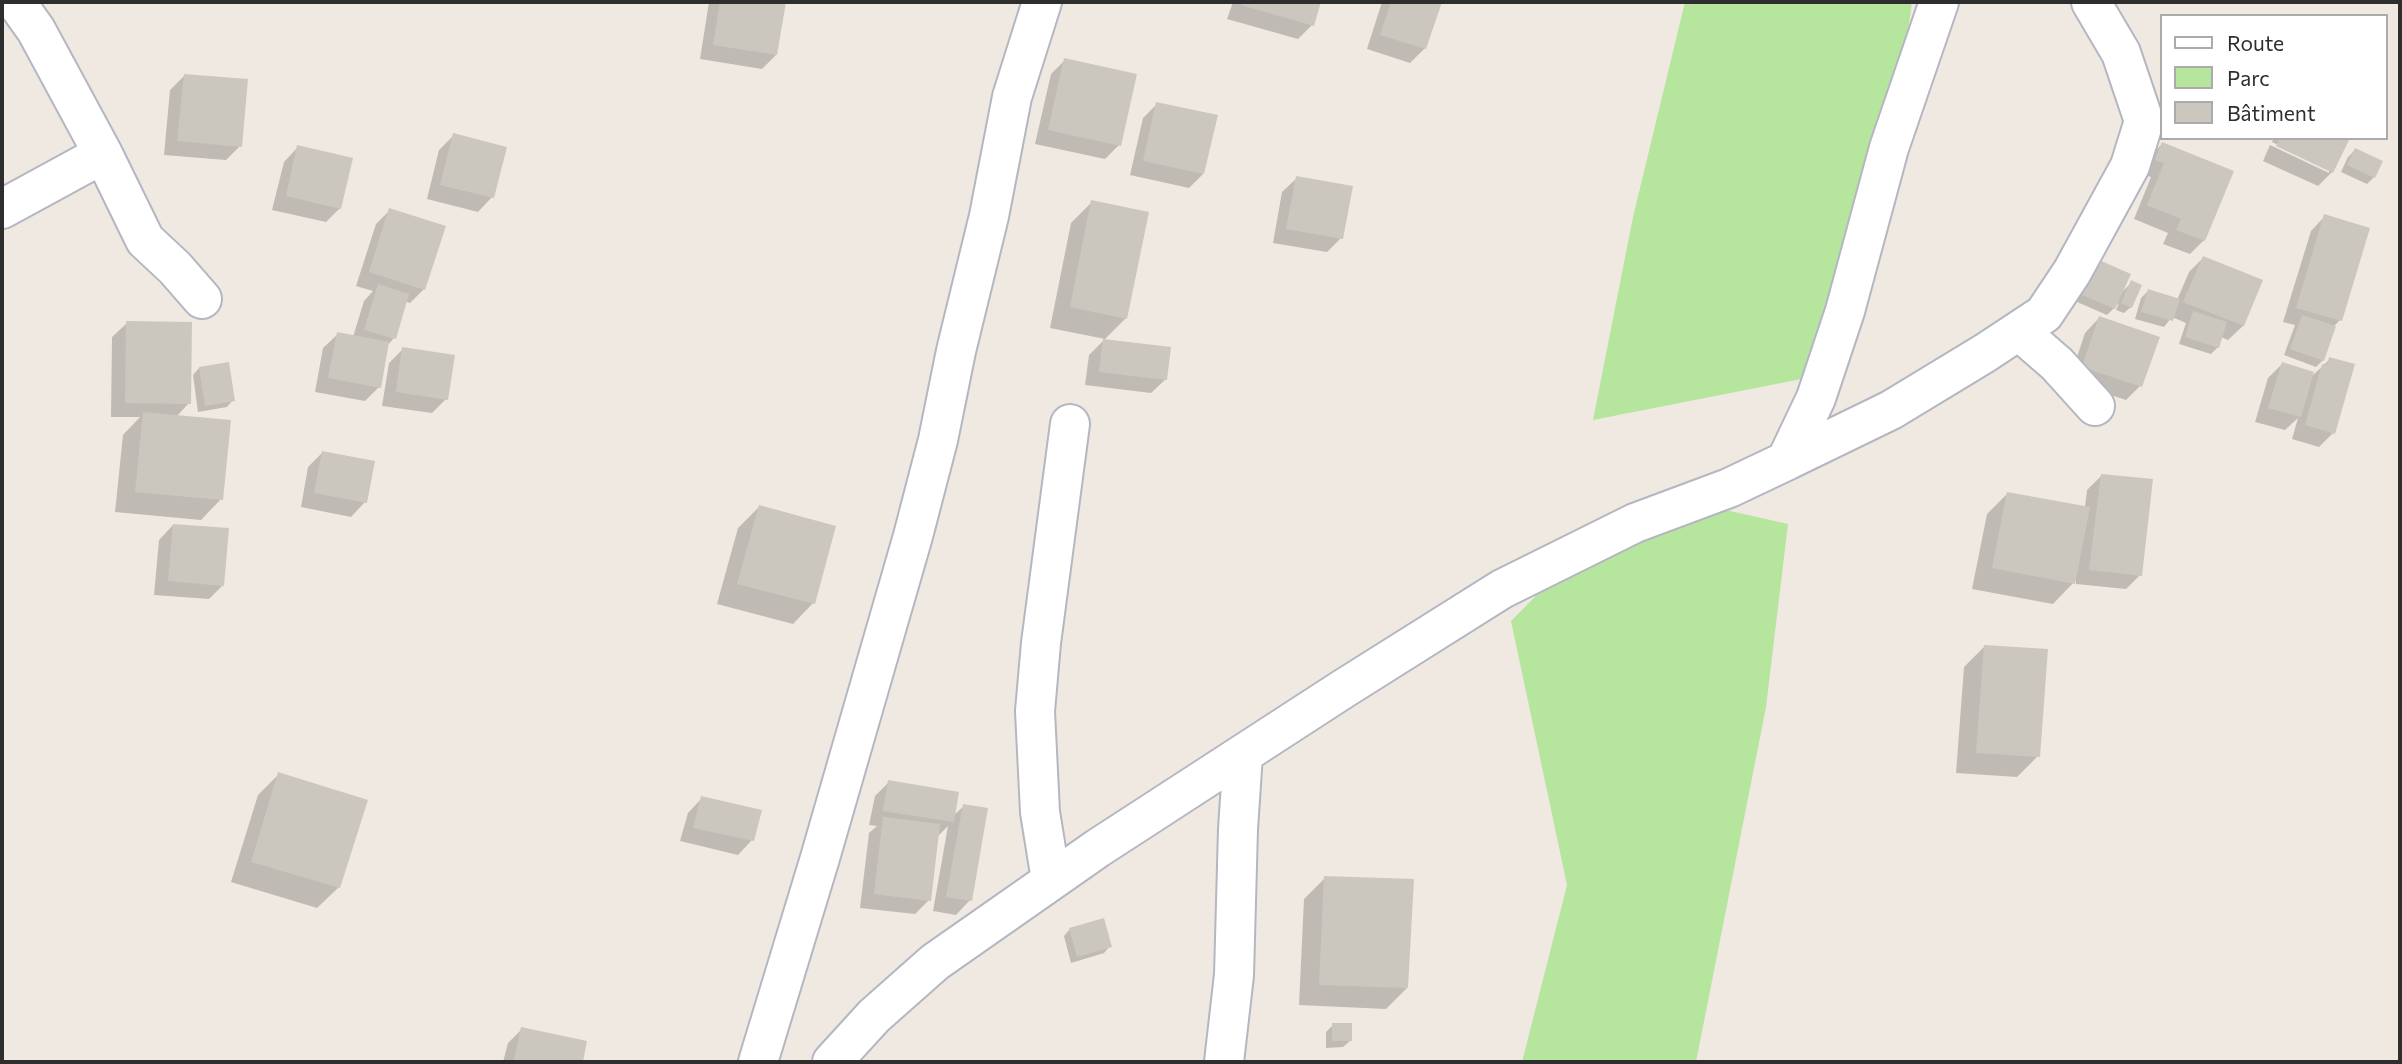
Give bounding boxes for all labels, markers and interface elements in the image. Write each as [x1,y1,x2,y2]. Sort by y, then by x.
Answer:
legend [2160,14,2388,140]
text: Route [2227,30,2284,55]
text: Parc [2227,65,2270,90]
text: Bâtiment [2227,100,2316,125]

